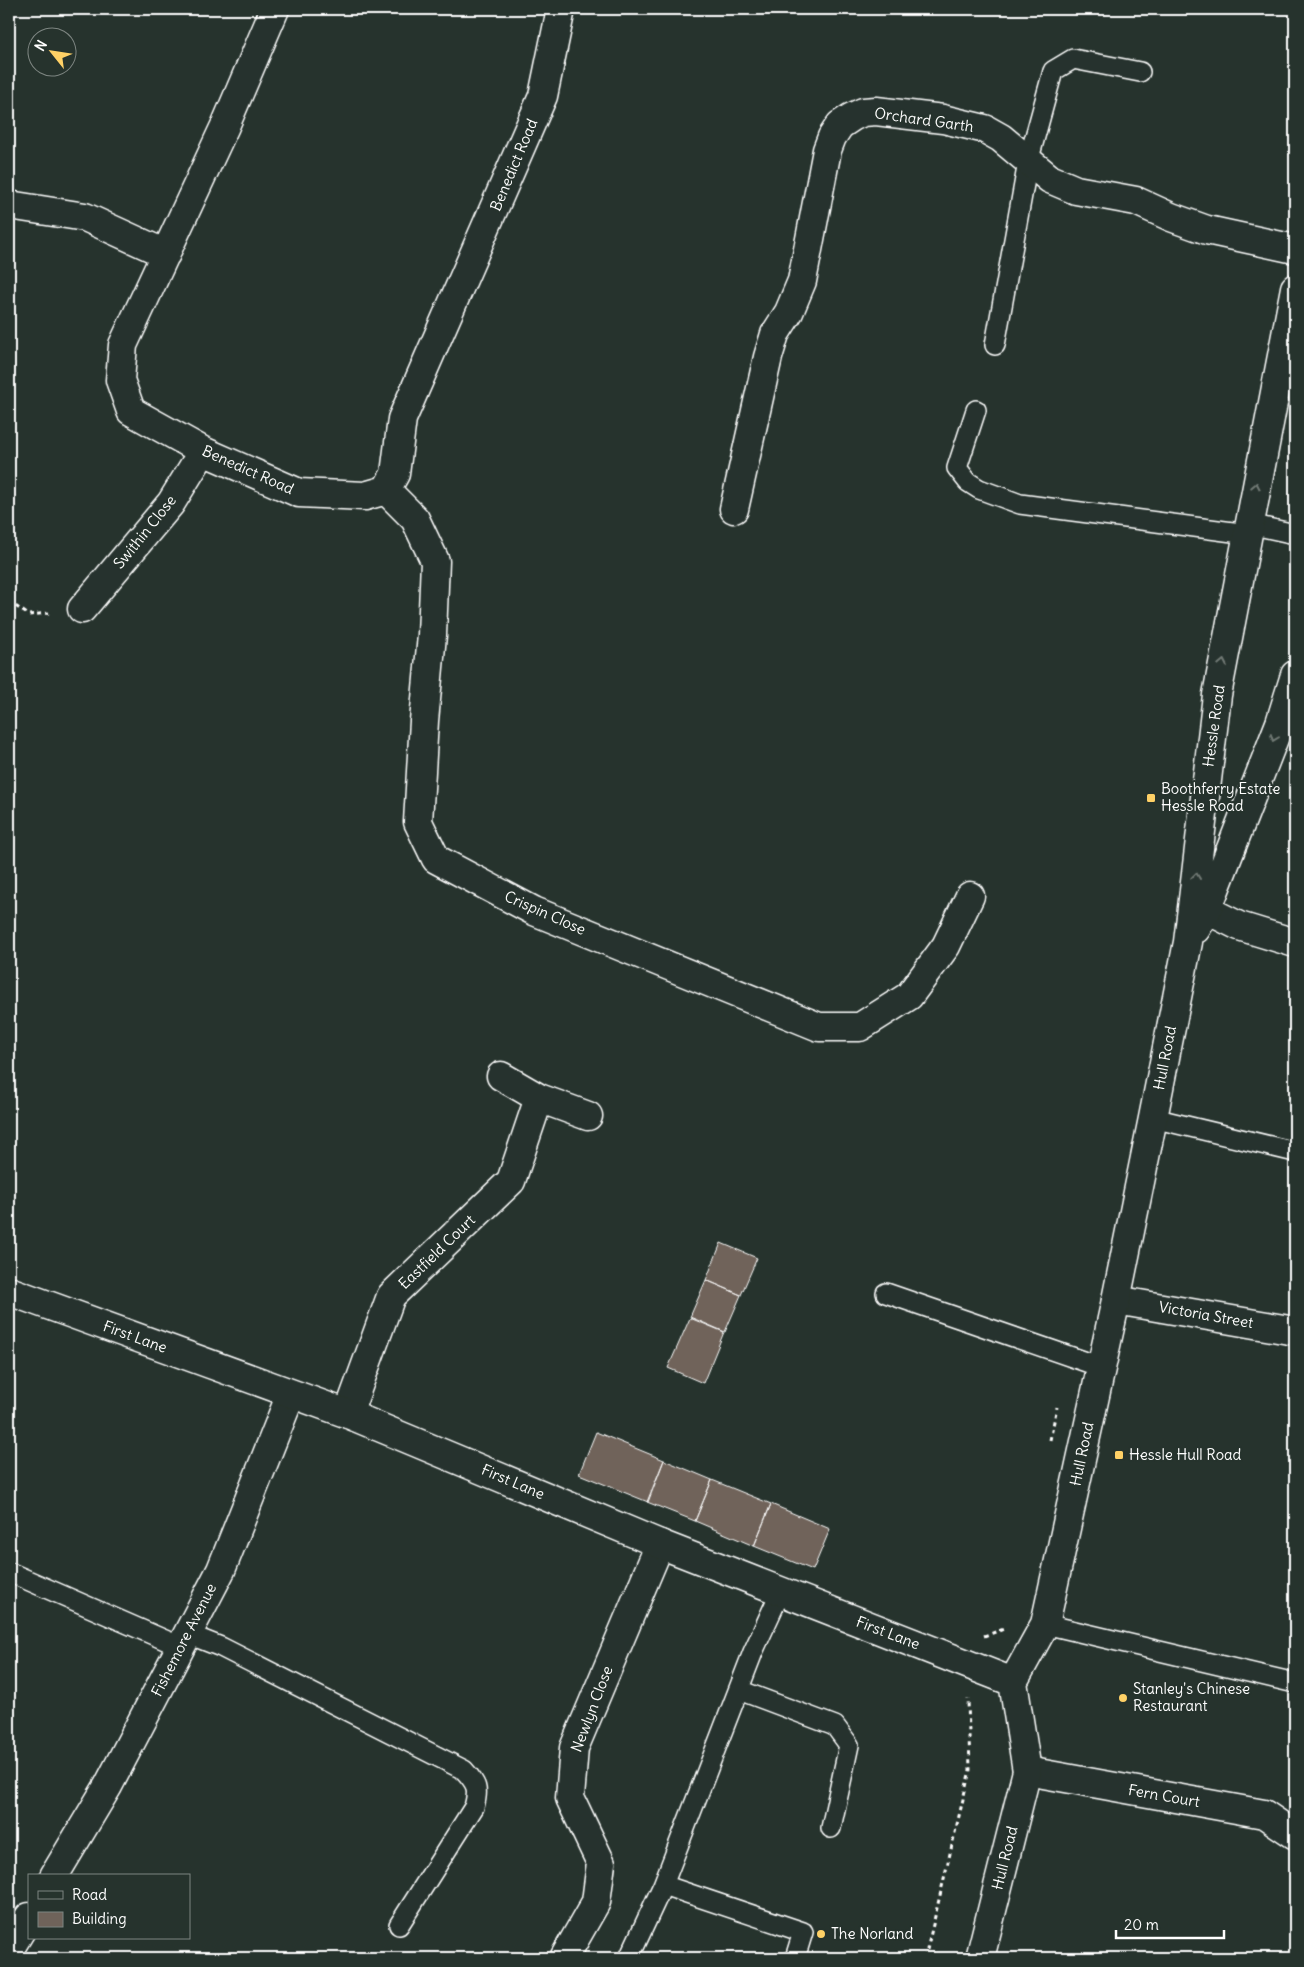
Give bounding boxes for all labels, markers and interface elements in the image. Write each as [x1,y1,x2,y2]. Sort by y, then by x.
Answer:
north arrow [28,28,78,78]
text: N [31,37,51,54]
street label: Orchard Garth [873,103,975,136]
street label: Benedict Road [486,116,542,214]
street label: Benedict Road [199,441,297,498]
one-way arrow [1251,482,1261,490]
street label: Swithin Close [109,491,180,572]
one-way arrow [1218,658,1228,667]
street label: Hessle Road [1198,684,1229,768]
one-way arrow [1270,733,1280,741]
place label: Boothferry Estate Hessle Road [1161,779,1280,815]
marker: Boothferry Estate Hessle Road [1145,792,1157,804]
one-way arrow [1190,872,1201,880]
street label: Crispin Close [502,886,589,939]
street label: Hull Road [1149,1024,1180,1092]
street label: Eastfield Court [394,1210,479,1293]
street label: Victoria Street [1157,1297,1255,1332]
street label: First Lane [101,1316,170,1357]
street label: Hull Road [1065,1420,1098,1488]
place label: Hessle Hull Road [1129,1445,1242,1464]
marker: Hessle Hull Road [1113,1449,1125,1461]
street label: First Lane [479,1460,548,1503]
street label: Fishemore Avenue [147,1580,220,1700]
street label: First Lane [854,1612,923,1653]
street label: Newlyn Close [566,1663,617,1755]
place label: Stanley's Chinese Restaurant [1133,1679,1250,1715]
marker: Stanley's Chinese Restaurant [1117,1692,1129,1704]
street label: Fern Court [1127,1780,1201,1811]
street label: Hull Road [987,1824,1022,1892]
legend [28,1874,190,1940]
text: Road [72,1885,107,1904]
scale bar [1116,1907,1224,1939]
text: Building [72,1909,127,1928]
text: 20 m [1124,1915,1159,1934]
place label: The Norland [831,1924,914,1943]
marker: The Norland [815,1928,827,1940]

